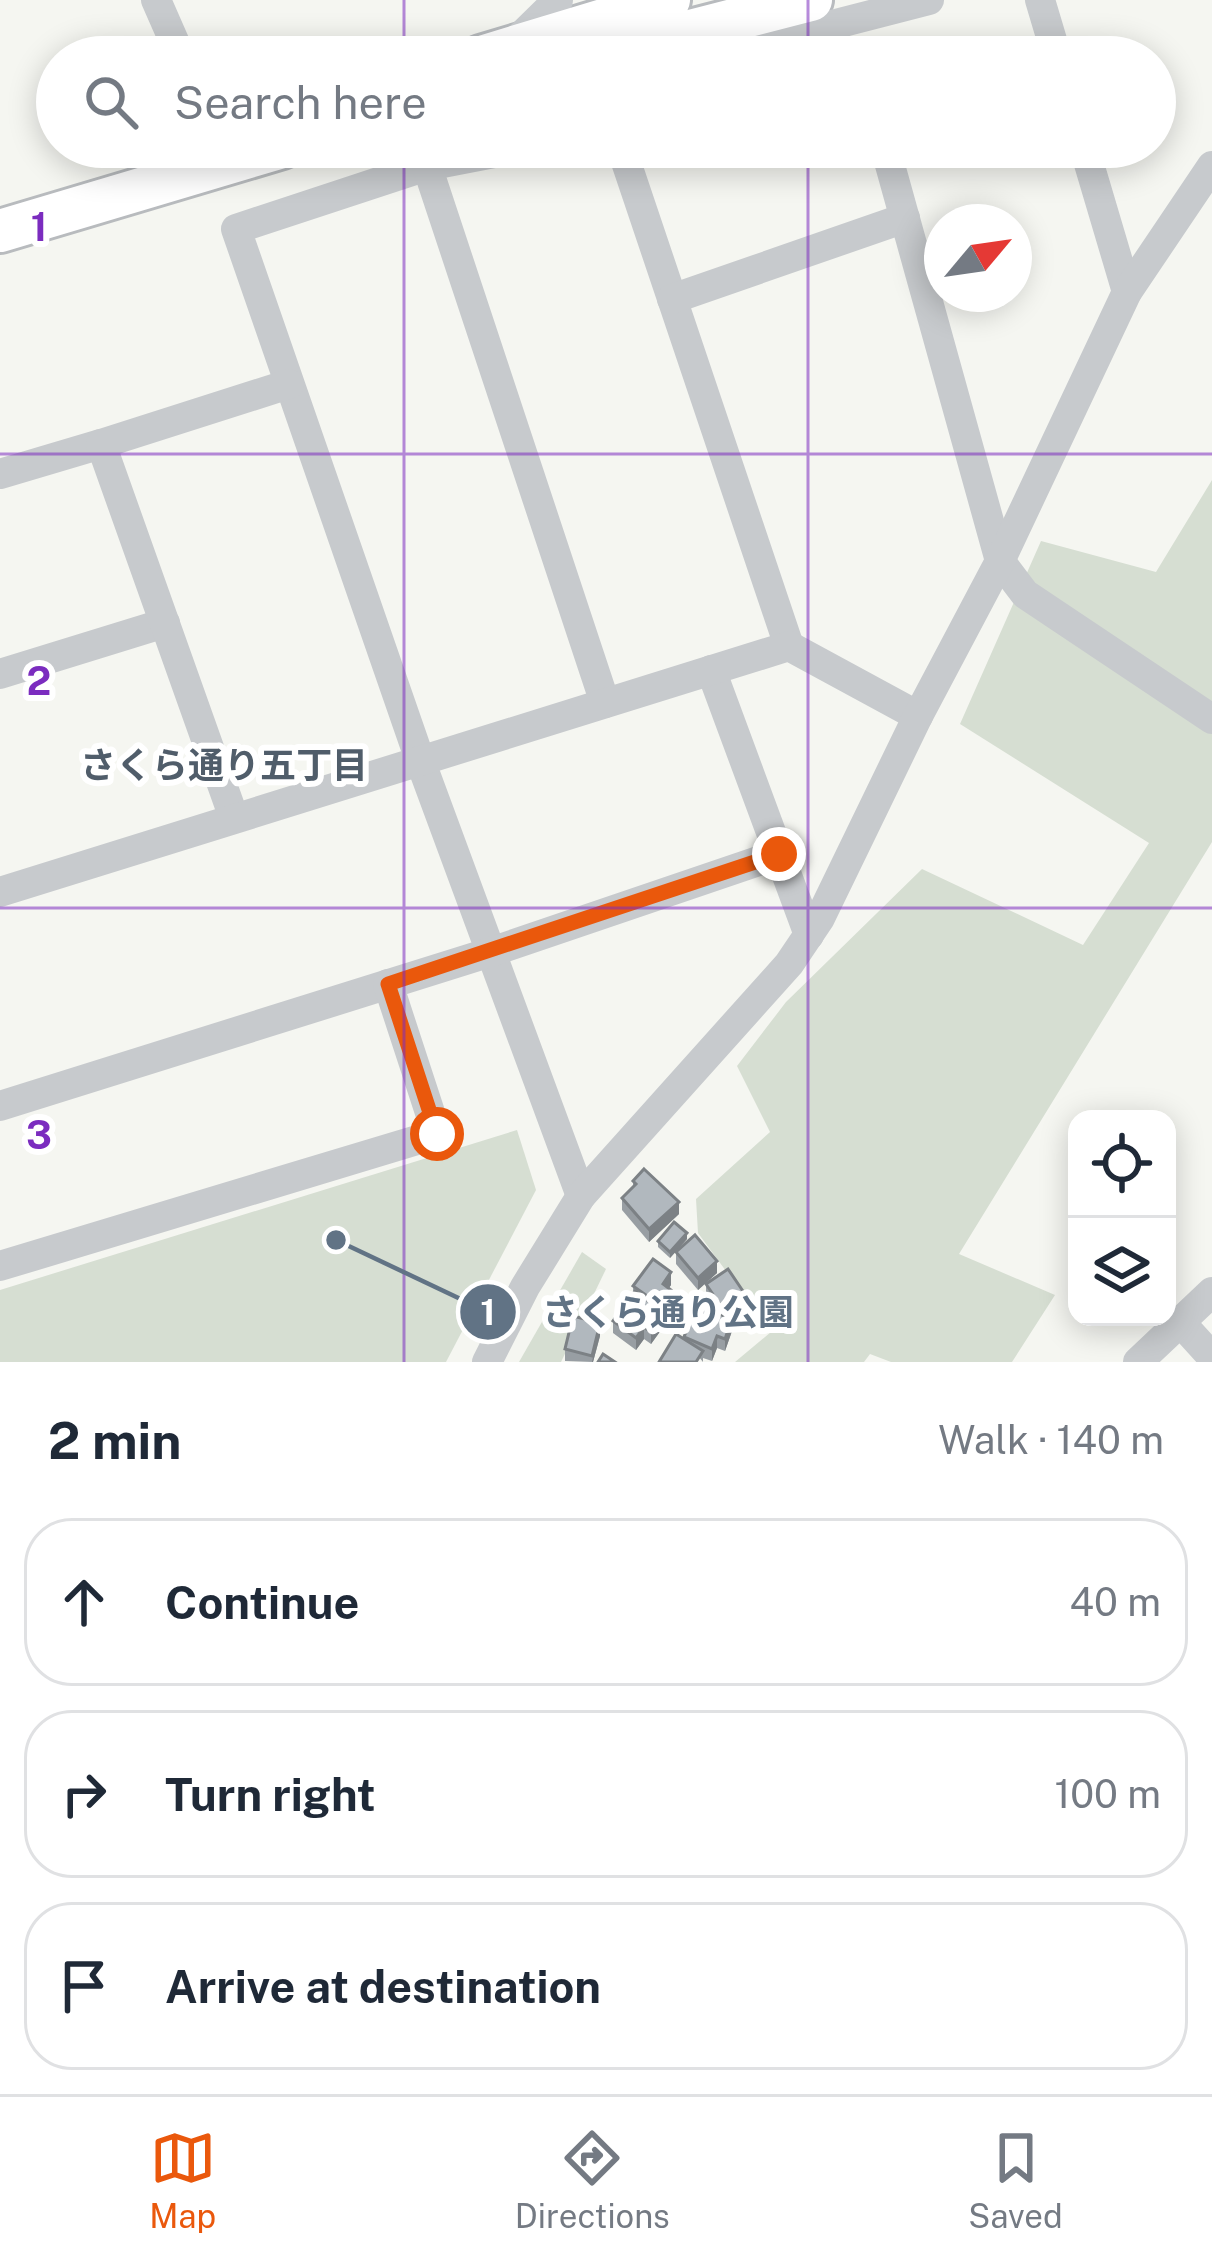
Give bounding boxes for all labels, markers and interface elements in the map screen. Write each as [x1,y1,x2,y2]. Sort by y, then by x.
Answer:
search box [36,36,1176,168]
icon: search [78,69,144,135]
text: Search here [174,76,427,129]
text: 1 [31,204,47,250]
north arrow [924,204,1032,312]
text: 2 [27,658,51,704]
district label: さくら通り五丁目 [80,744,368,786]
route end [752,827,806,881]
route start [410,1107,464,1161]
map controls [1068,1110,1176,1326]
button: locate [1068,1110,1176,1218]
text: 3 [26,1112,52,1158]
button: layers [1068,1218,1176,1326]
callout: さくら通り公園 [458,1276,818,1348]
text: 1 [480,1291,496,1333]
text: さくら通り公園 [542,1291,794,1333]
text: 2 min [48,1411,182,1470]
text: Walk · 140 m [938,1417,1164,1463]
icon: ahead [51,1569,117,1635]
text: Continue [165,1576,359,1629]
text: 40 m [1069,1579,1161,1625]
icon: right [51,1761,117,1827]
text: Turn right [165,1768,376,1821]
text: 100 m [1054,1771,1161,1817]
icon: arrive [51,1953,117,2019]
text: Arrive at destination [165,1960,601,2013]
tab: Map [149,2125,216,2235]
tab: Directions [515,2125,670,2235]
tab: Saved [968,2125,1063,2235]

